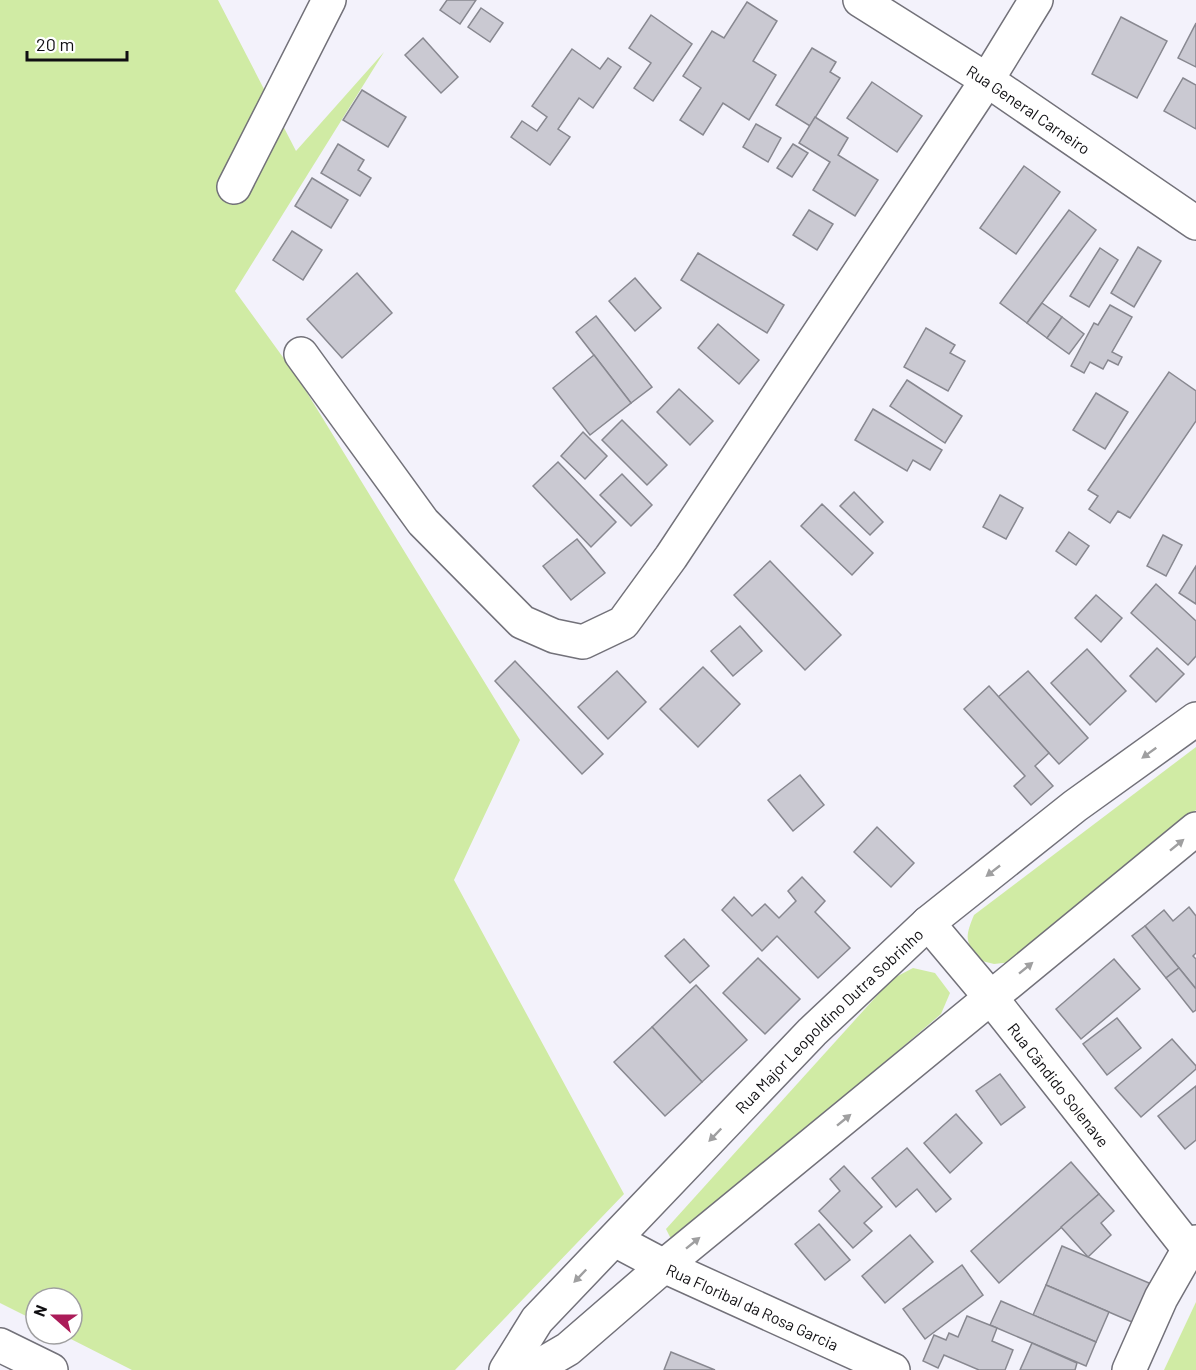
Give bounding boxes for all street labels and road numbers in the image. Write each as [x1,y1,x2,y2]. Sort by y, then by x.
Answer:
street label: Rua General Carneiro [964,60,1094,158]
street label: Rua Major Leopoldino Dutra Sobrinho [731,924,926,1117]
street label: Rua Cãndido Solenave [1004,1019,1114,1150]
street label: Rua Floribal da Rosa Garcia [664,1259,842,1354]

